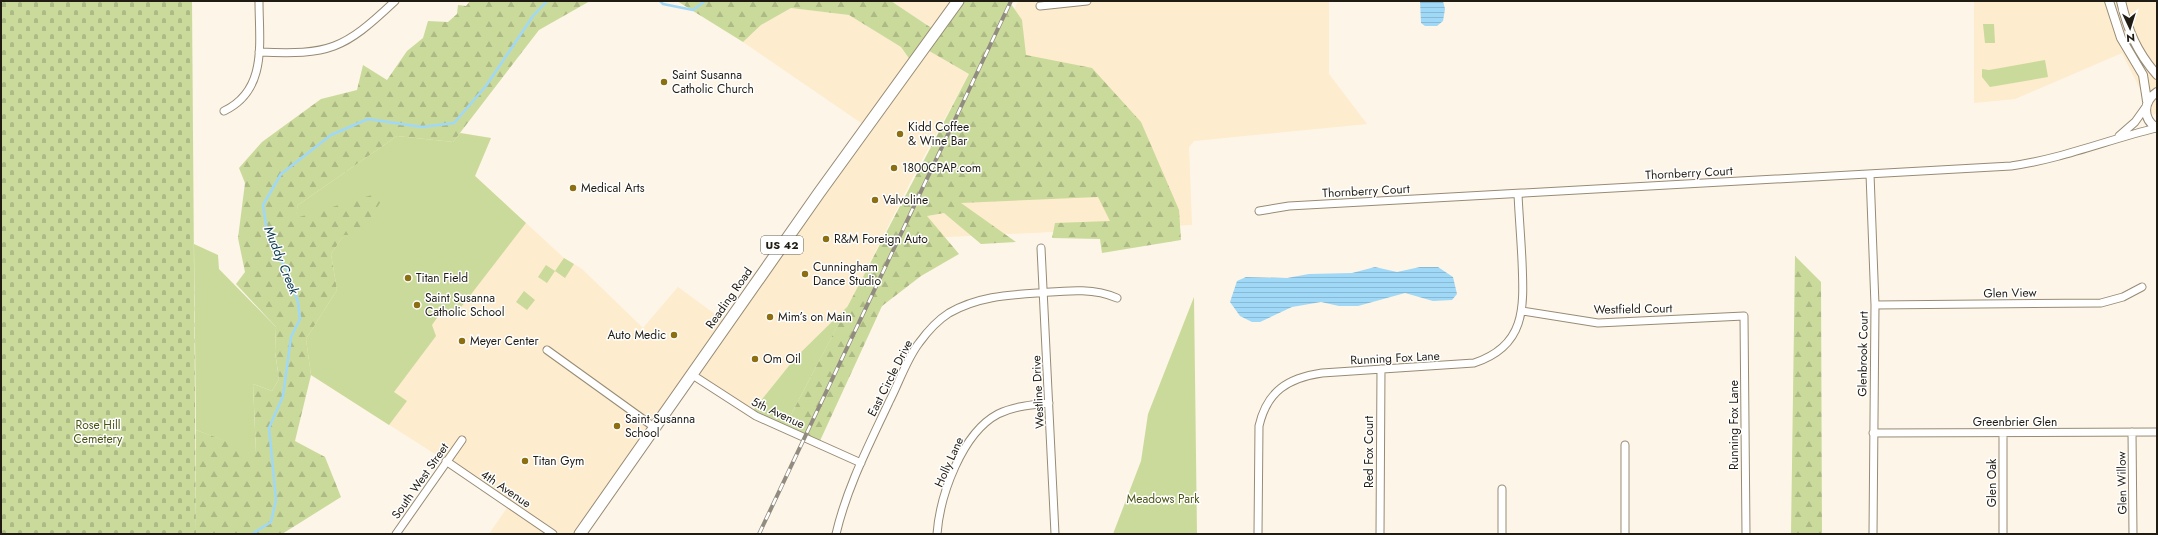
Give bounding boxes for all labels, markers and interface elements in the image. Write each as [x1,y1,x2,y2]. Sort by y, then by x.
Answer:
north arrow [2110,8,2150,48]
text: N [2126,30,2136,46]
place label: Saint Susanna Catholic Church [672,66,754,98]
marker: Saint Susanna Catholic Church [659,77,669,87]
place label: Kidd Coffee & Wine Bar [908,118,969,150]
marker: Kidd Coffee & Wine Bar [895,129,905,139]
place label: 1800CPAP.com [902,159,981,177]
street label: Thornberry Court [1645,162,1733,184]
marker: 1800CPAP.com [889,163,899,173]
place label: Medical Arts [581,179,645,197]
street label: Thornberry Court [1322,180,1410,202]
marker: Medical Arts [568,183,578,193]
place label: Valvoline [883,191,928,209]
marker: Valvoline [870,195,880,205]
water label: Muddy Creek [259,223,304,298]
place label: R&M Foreign Auto [834,230,928,248]
marker: R&M Foreign Auto [821,234,831,244]
road number: US 42 [761,236,803,254]
place label: Cunningham Dance Studio [813,258,881,290]
street label: Reading Road [701,264,757,332]
place label: Titan Field [416,269,468,287]
marker: Cunningham Dance Studio [800,269,810,279]
marker: Titan Field [403,273,413,283]
street label: Glen View [1983,284,2038,302]
place label: Saint Susanna Catholic School [425,289,504,321]
street label: Westfield Court [1593,299,1673,319]
marker: Saint Susanna Catholic School [412,300,422,310]
place label: Mim’s on Main [778,308,852,326]
street label: Glenbrook Court [1853,311,1873,397]
marker: Mim’s on Main [765,312,775,322]
place label: Auto Medic [607,326,666,344]
marker: Auto Medic [669,330,679,340]
place label: Meyer Center [470,332,539,350]
marker: Meyer Center [457,336,467,346]
street label: East Circle Drive [863,337,917,419]
street label: Running Fox Lane [1350,347,1440,369]
place label: Om Oil [763,350,801,368]
marker: Om Oil [750,354,760,364]
street label: Westline Drive [1027,355,1049,429]
street label: Running Fox Lane [1725,380,1743,470]
street label: 5th Avenue [748,393,808,433]
place label: Saint Susanna School [625,410,695,442]
street label: Greenbrier Glen [1973,413,2057,431]
park label: Rose Hill Cemetery [74,416,123,448]
street label: Red Fox Court [1360,416,1378,488]
marker: Saint Susanna School [612,421,622,431]
street label: Holly Lane [930,434,968,490]
street label: South West Street [387,439,453,523]
street label: Glen Willow [2112,450,2132,515]
place label: Titan Gym [533,452,584,470]
marker: Titan Gym [520,456,530,466]
street label: Glen Oak [1983,458,2001,507]
street label: 4th Avenue [477,466,535,512]
park label: Meadows Park [1127,490,1200,508]

